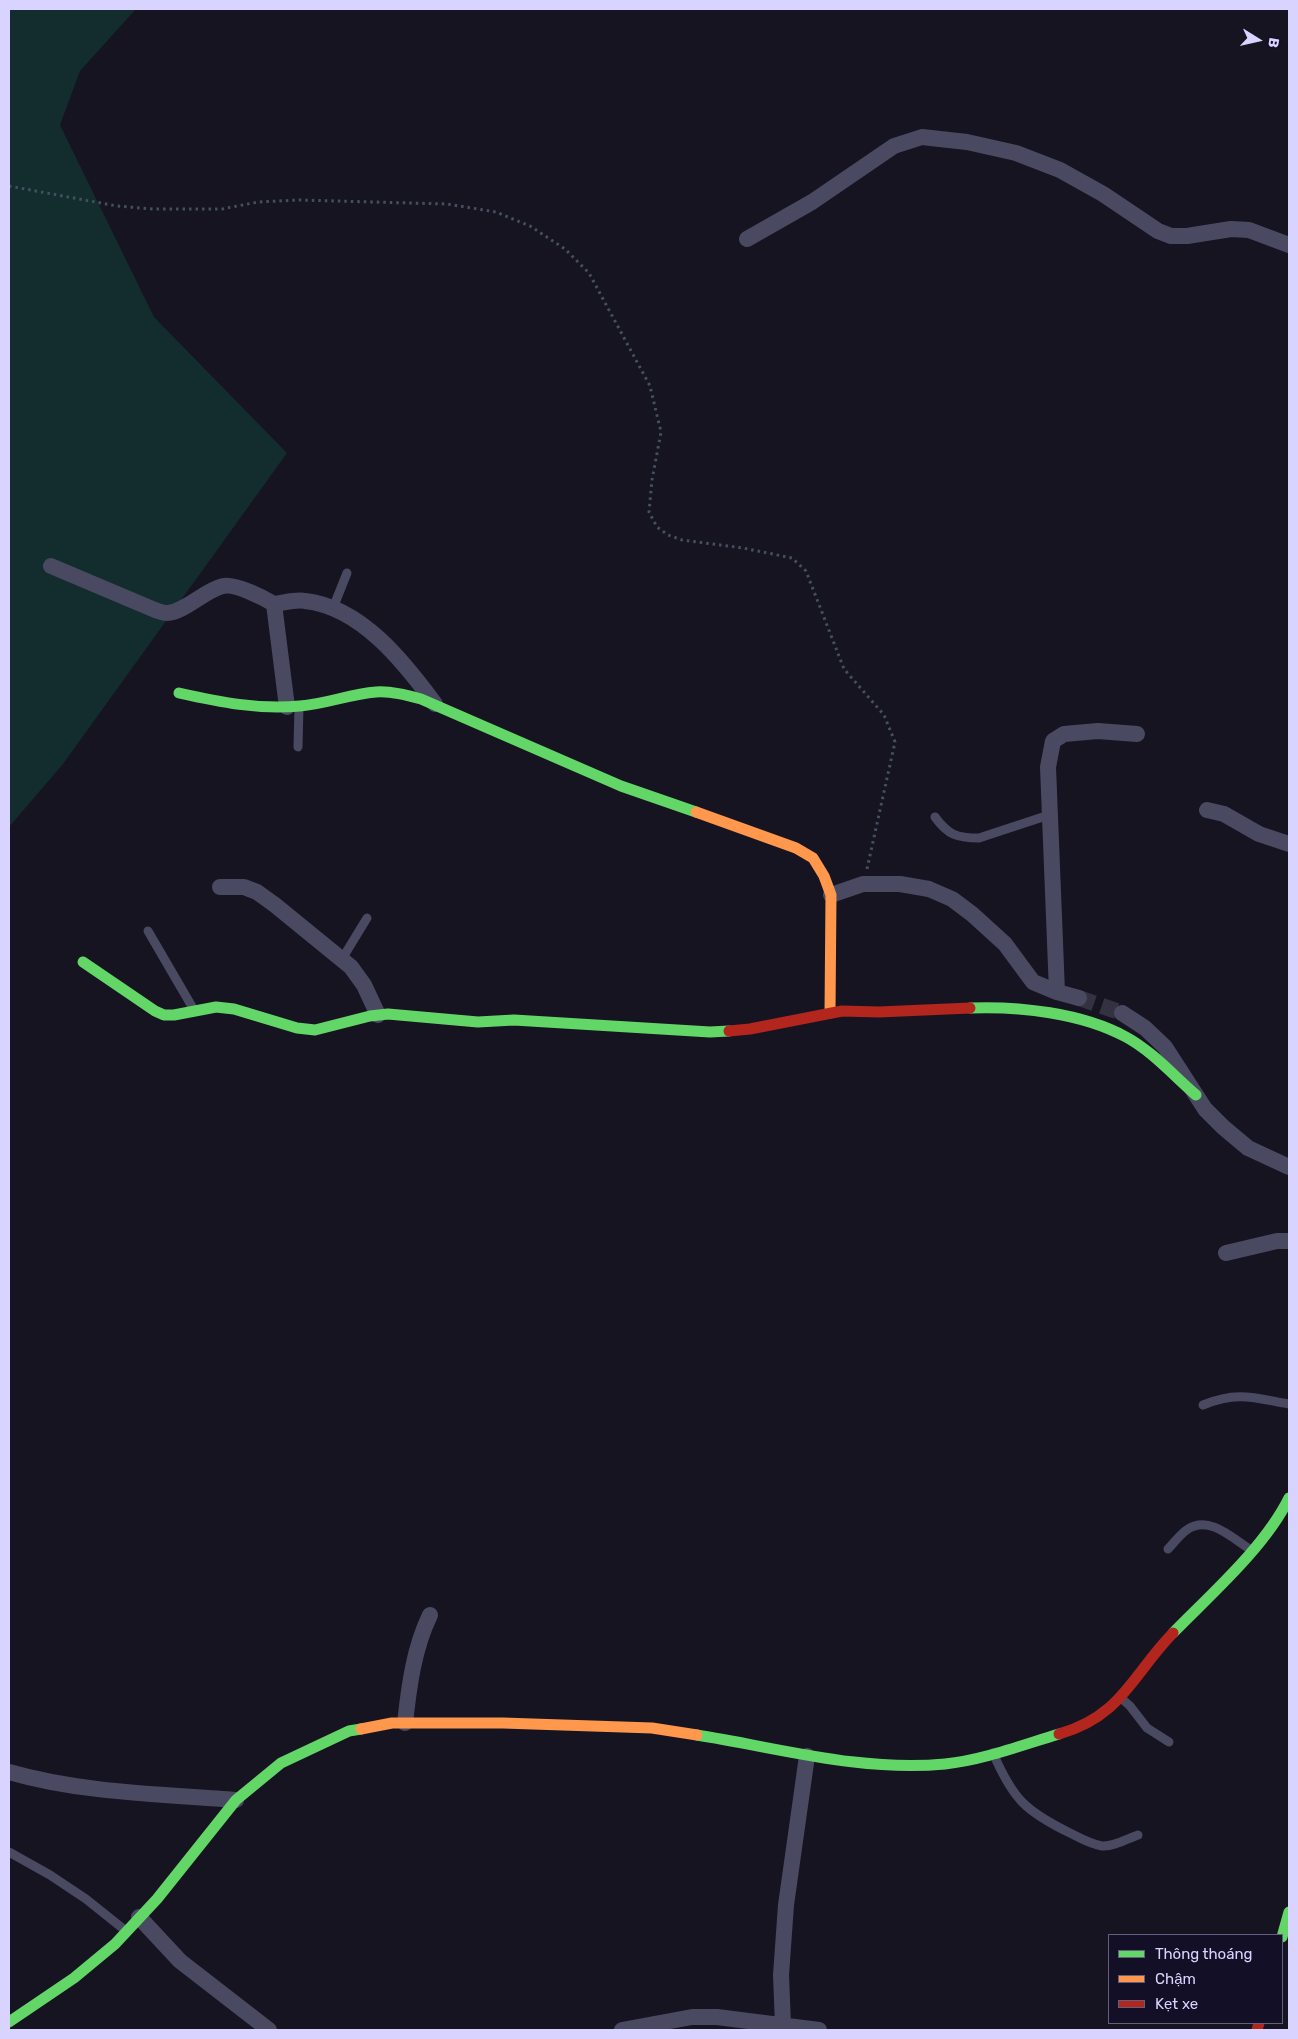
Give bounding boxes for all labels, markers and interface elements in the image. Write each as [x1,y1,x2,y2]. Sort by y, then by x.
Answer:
north arrow [1233,15,1283,65]
text: B [1264,36,1282,49]
legend [1108,1934,1283,2024]
text: Thông thoáng [1155,1945,1252,1963]
text: Chậm [1155,1970,1196,1988]
text: Kẹt xe [1155,1995,1198,2013]

